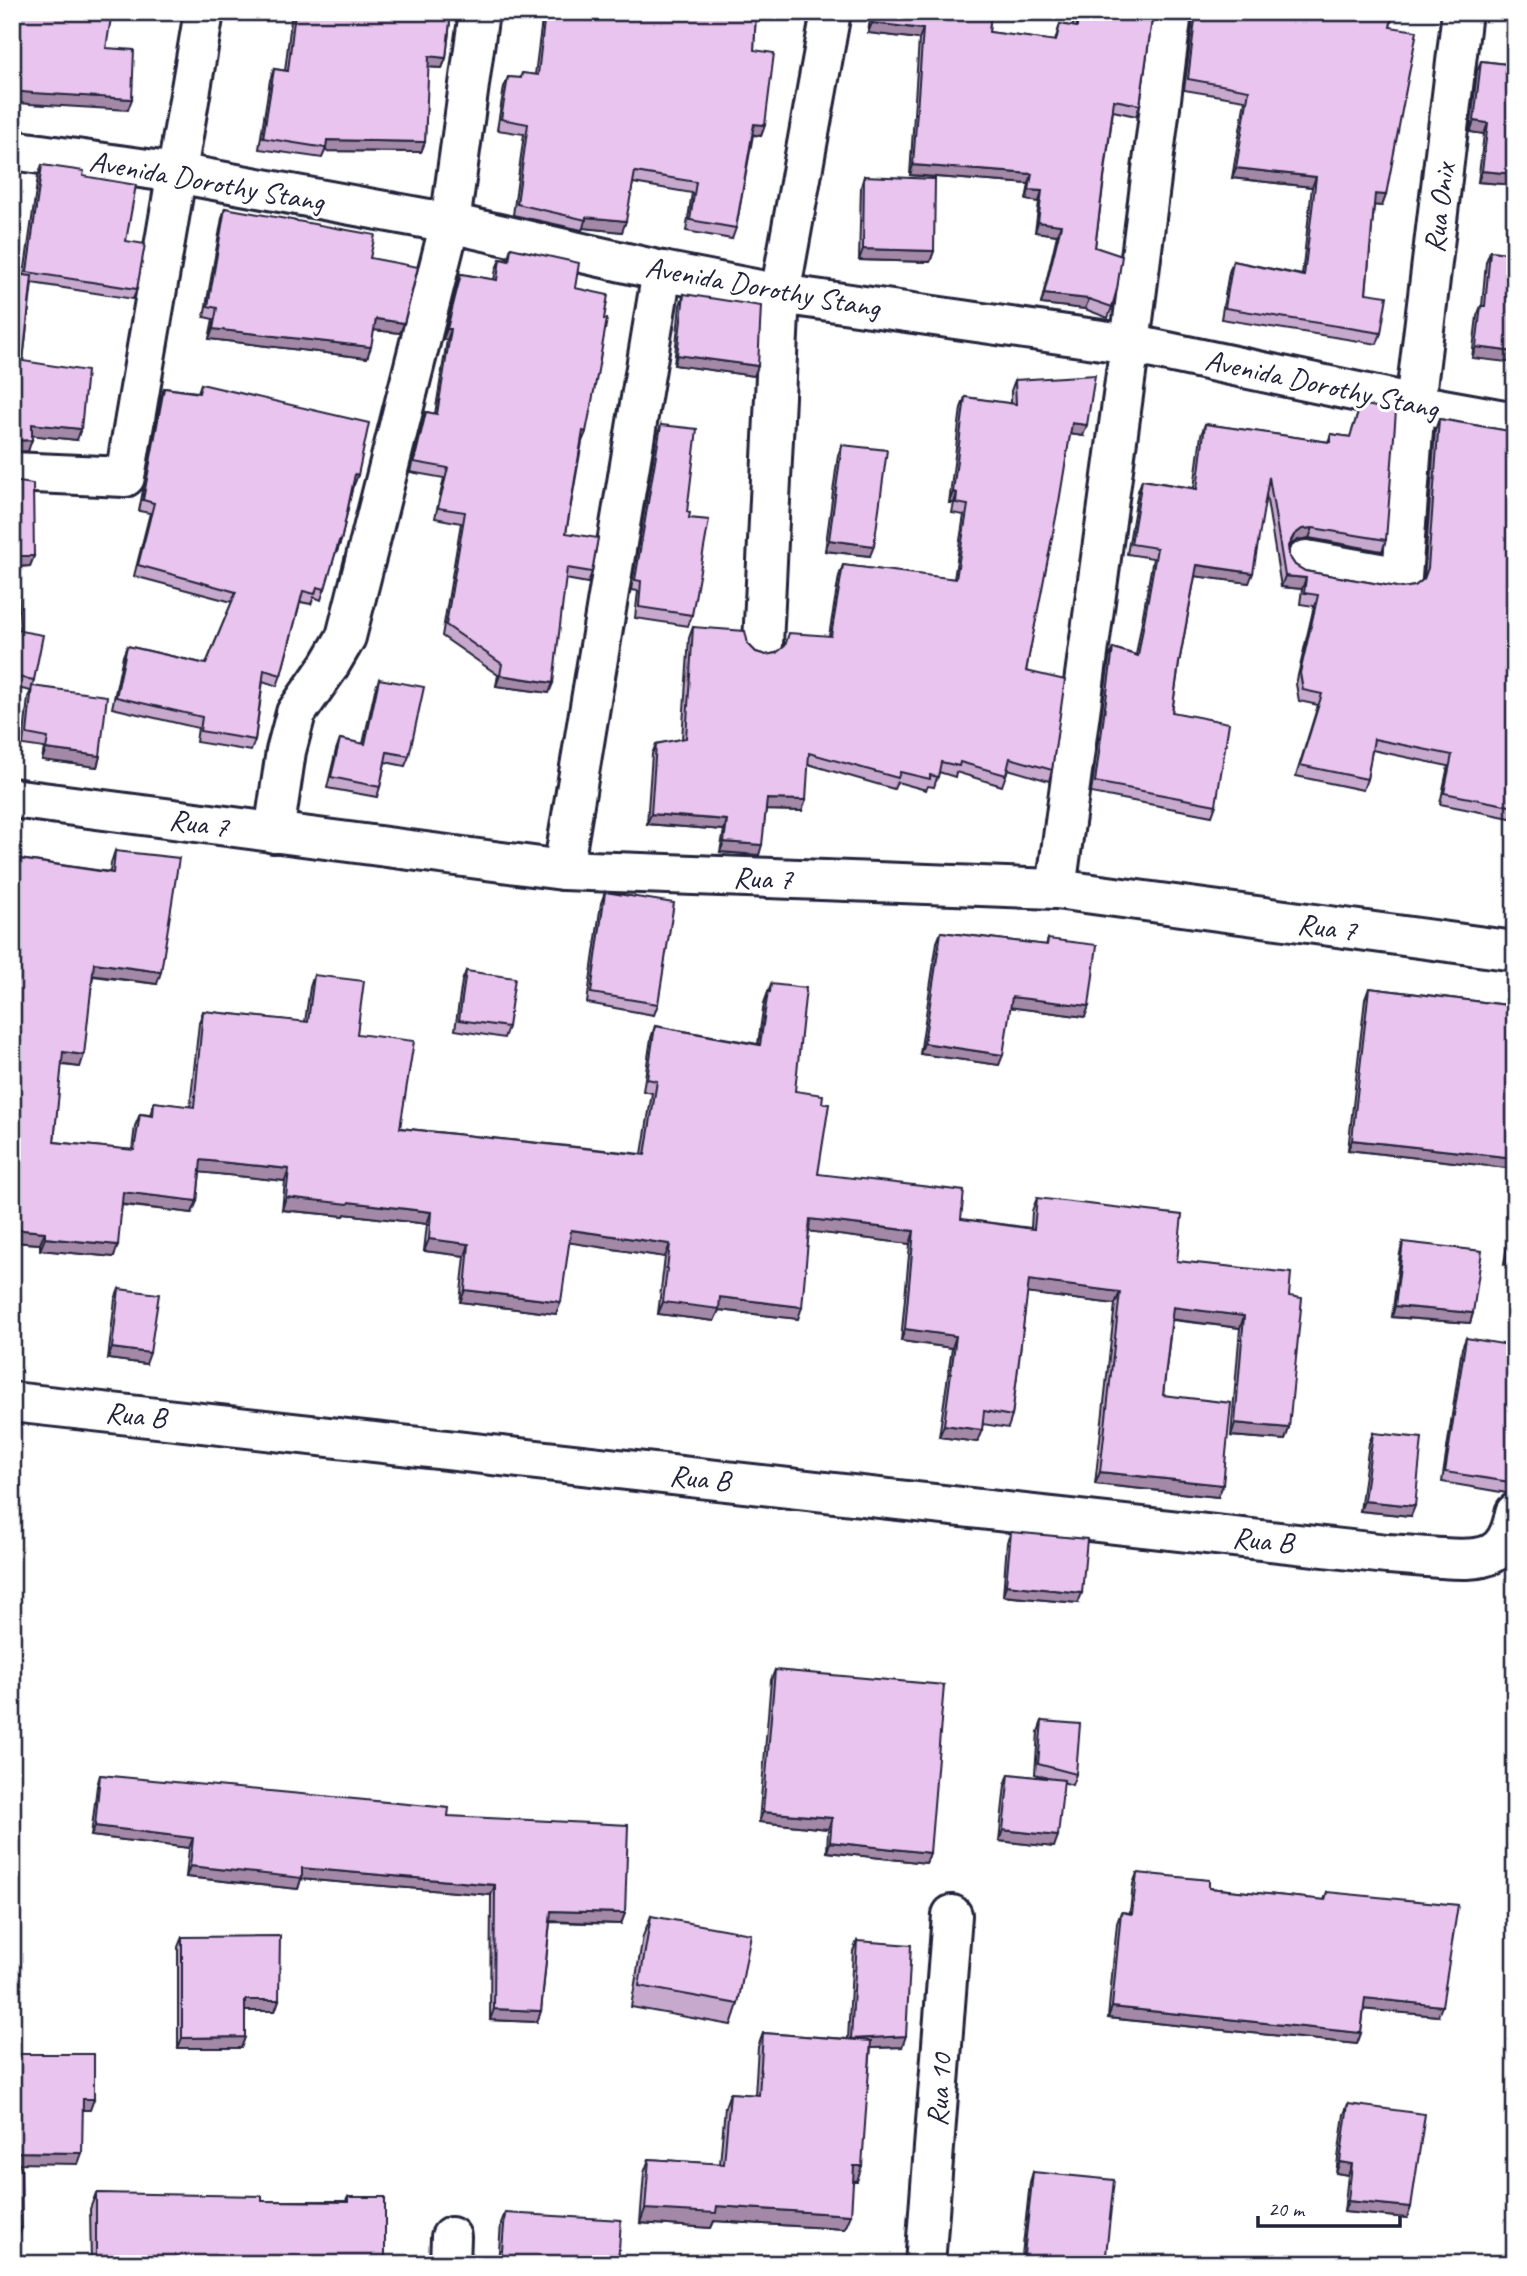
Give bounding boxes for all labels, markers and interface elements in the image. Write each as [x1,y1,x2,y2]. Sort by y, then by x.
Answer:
street label: Avenida Dorothy Stang [87,142,329,221]
street label: Rua Onix [1415,158,1464,255]
street label: Avenida Dorothy Stang [643,248,885,327]
street label: Avenida Dorothy Stang [1202,341,1443,428]
street label: Rua 7 [167,800,232,846]
street label: Rua 7 [733,858,795,898]
street label: Rua 7 [1295,905,1360,950]
street label: Rua B [104,1393,171,1437]
street label: Rua B [668,1456,735,1500]
street label: Rua B [1231,1518,1298,1562]
street label: Rua 10 [918,2050,961,2128]
scale bar [1258,2185,1399,2229]
text: 20 m [1268,2196,1306,2222]

